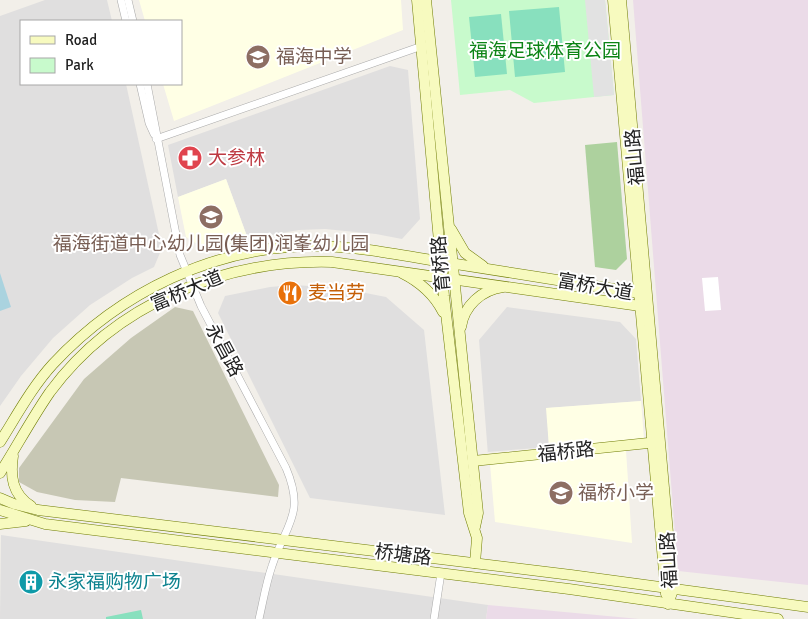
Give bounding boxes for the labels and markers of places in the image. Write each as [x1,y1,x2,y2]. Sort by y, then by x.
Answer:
school or university icon: 福海中学 [245,44,271,70]
place label: 福海中学 [276,45,352,69]
pharmacy icon: 大参林 [177,145,203,171]
place label: 大参林 [208,146,265,170]
school or university icon: 福海街道中心幼儿园(集团)润峯幼儿园 [198,204,224,230]
place label: 福海街道中心幼儿园(集团)润峯幼儿园 [53,232,369,256]
restaurant icon: 麦当劳 [277,280,303,306]
place label: 麦当劳 [308,281,365,305]
school or university icon: 福桥小学 [548,480,574,506]
place label: 福桥小学 [578,481,654,505]
building icon: 永家福购物广场 [18,569,44,595]
place label: 永家福购物广场 [48,570,181,594]

